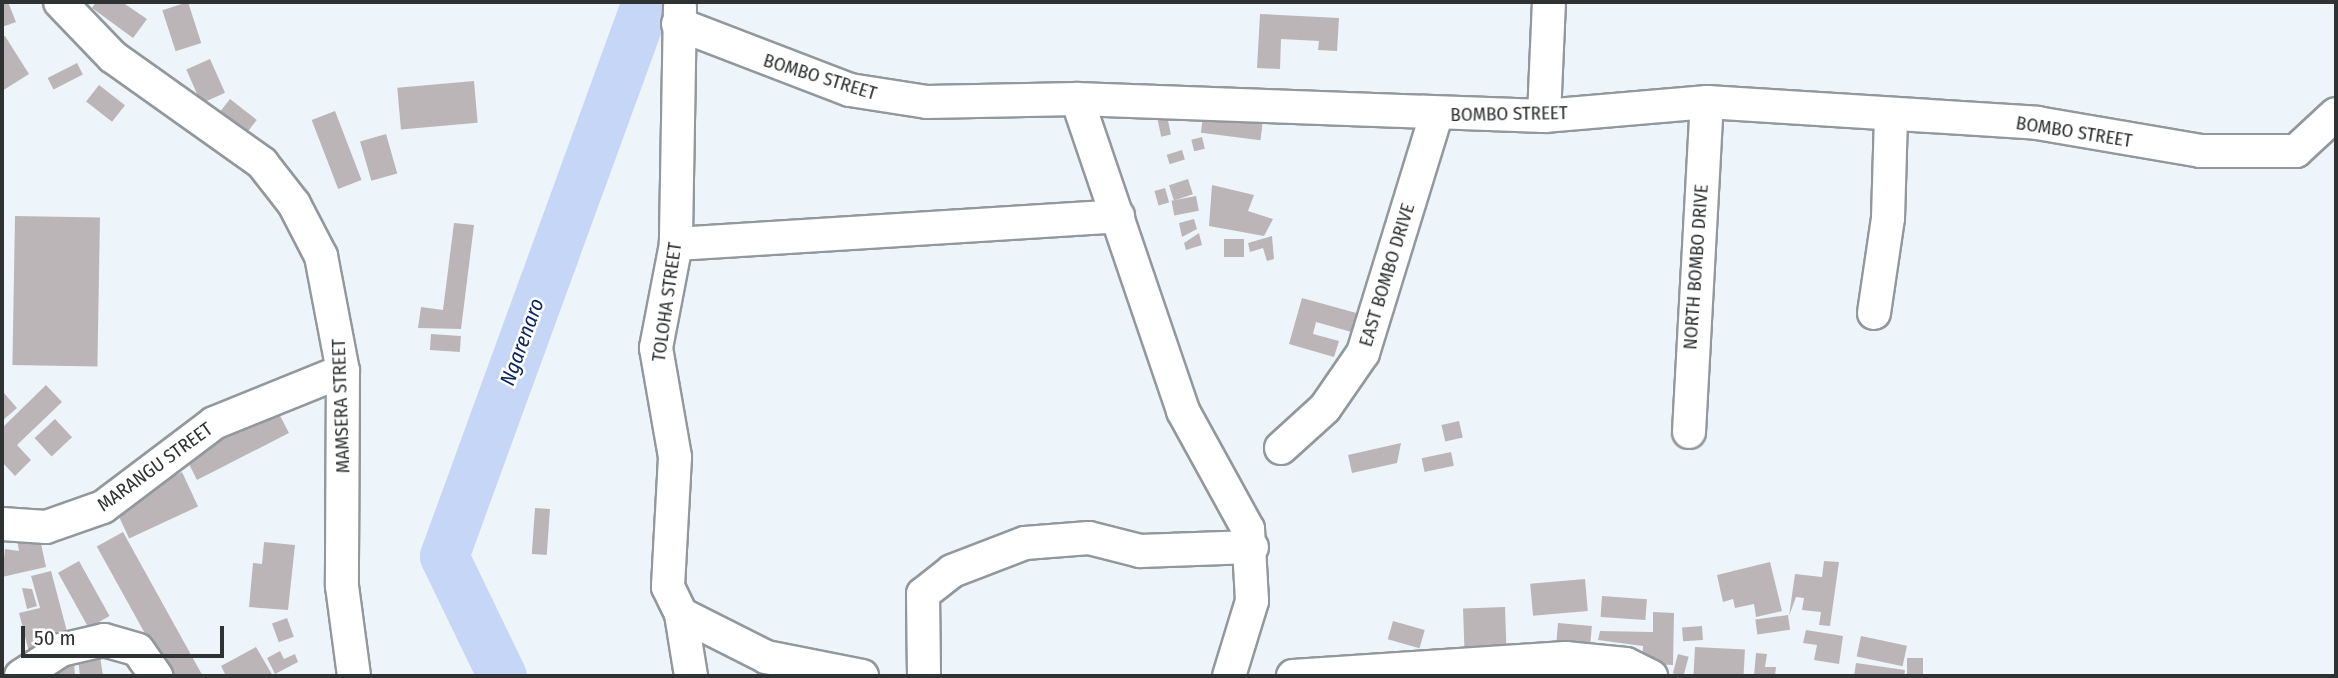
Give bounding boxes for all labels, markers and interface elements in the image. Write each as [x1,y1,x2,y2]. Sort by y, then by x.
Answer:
street label: BOMBO STREET [761,49,879,105]
street label: BOMBO STREET [1450,102,1568,126]
street label: BOMBO STREET [2014,112,2134,152]
street label: NORTH BOMBO DRIVE [1679,184,1713,350]
street label: EAST BOMBO DRIVE [1354,201,1420,349]
street label: TOLOHA STREET [647,241,687,363]
water label: Ngarenaro [495,295,549,389]
street label: MAMSERA STREET [327,338,355,474]
street label: MARANGU STREET [93,418,217,516]
scale bar [24,612,228,656]
text: 50 m [34,625,76,651]

